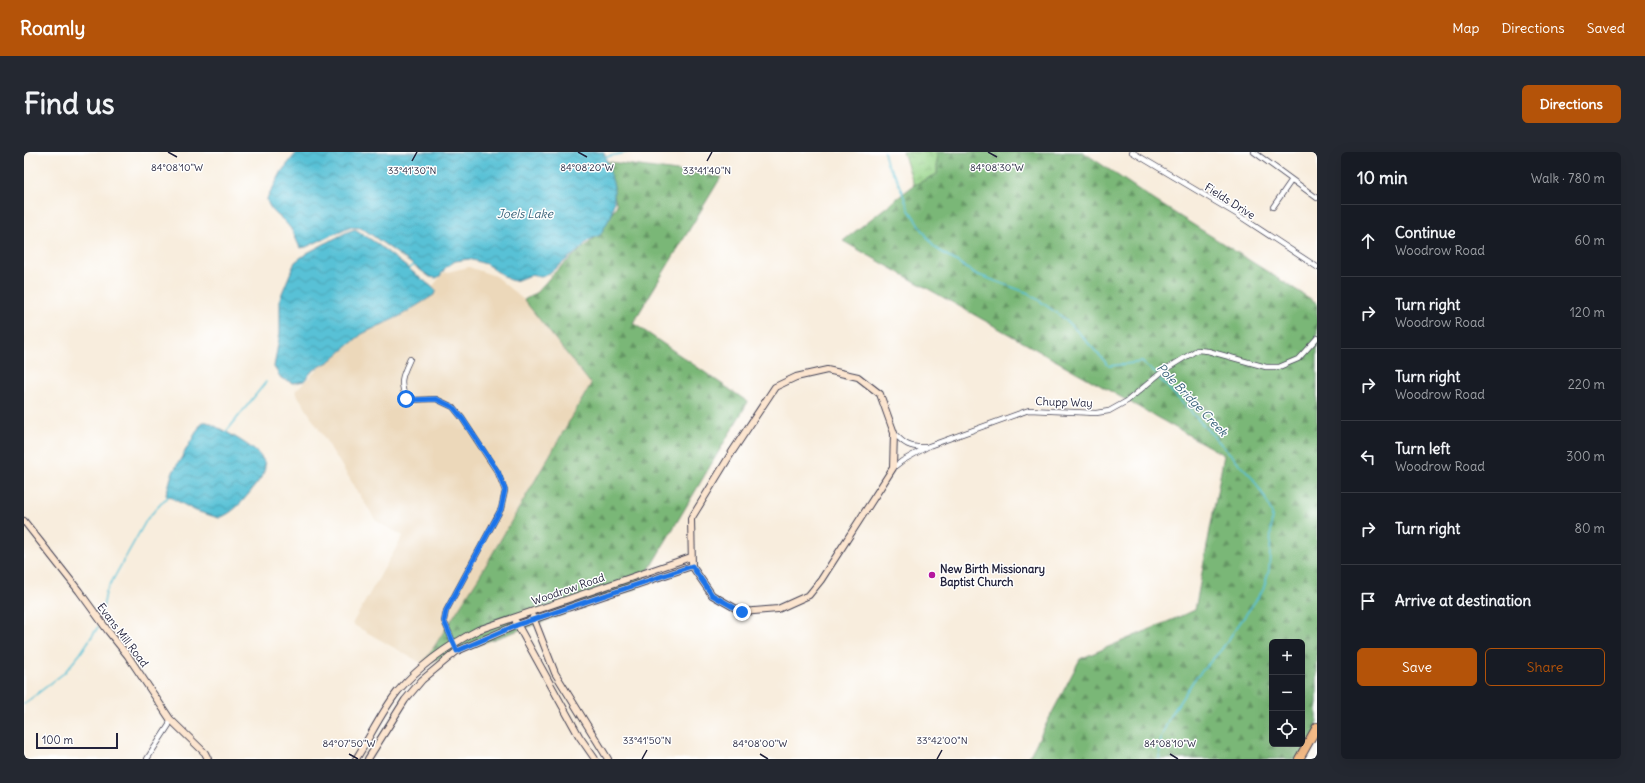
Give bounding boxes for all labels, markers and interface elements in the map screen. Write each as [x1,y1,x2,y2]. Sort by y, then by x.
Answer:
text: Roamly [20,16,85,40]
text: Map [1452,19,1479,37]
text: Directions [1501,19,1565,37]
text: Saved [1587,19,1625,37]
button: Directions [1522,85,1621,123]
text: Find us [24,86,115,122]
text: 84°08'10"W [151,161,203,174]
text: 84°08'20"W [560,161,614,174]
text: 84°08'30"W [970,161,1024,174]
text: 33°41'30"N [388,164,436,177]
text: 33°41'40"N [683,164,731,177]
text: 10 min [1357,167,1408,189]
text: Walk · 780 m [1531,170,1605,187]
street label: Fields Drive [1202,180,1258,222]
water label: Joels Lake [497,206,555,221]
text: Continue [1395,223,1456,242]
icon: ahead [1357,230,1379,252]
text: 60 m [1574,232,1605,249]
text: Woodrow Road [1395,242,1485,259]
text: Turn right [1395,295,1460,314]
icon: right [1357,302,1379,324]
text: 120 m [1570,304,1605,321]
text: Woodrow Road [1395,314,1485,331]
water label: Pole Bridge Creek [1154,360,1232,440]
text: Turn right [1395,367,1460,386]
icon: right [1357,374,1379,396]
text: 220 m [1568,376,1605,393]
text: Woodrow Road [1395,386,1485,403]
route start [397,390,415,408]
street label: Chupp Way [1035,394,1093,410]
text: Turn left [1395,439,1450,458]
icon: left [1357,446,1379,468]
text: 300 m [1566,448,1605,465]
text: Woodrow Road [1395,458,1485,475]
icon: right [1357,518,1379,540]
text: Turn right [1395,519,1460,538]
text: 80 m [1574,520,1605,537]
place label: New Birth Missionary Baptist Church [940,562,1045,590]
street label: Woodrow Road [530,570,607,608]
marker: New Birth Missionary Baptist Church [927,570,937,580]
icon: arrive [1357,590,1379,612]
text: Arrive at destination [1395,591,1531,610]
street label: Evans Mill Road [94,600,152,670]
route end [733,603,751,621]
map controls [1269,639,1305,747]
button: + [1269,639,1305,675]
button: Save [1357,648,1477,686]
button: Share [1485,648,1605,686]
button: − [1269,675,1305,711]
button: locate [1269,711,1305,747]
scale bar [36,731,118,750]
text: 100 m [42,733,73,747]
text: 33°41'50"N [623,734,671,747]
text: 33°42'00"N [916,734,968,747]
text: 84°07'50"W [323,737,375,750]
text: 84°08'00"W [733,737,787,750]
text: 84°08'10"W [1144,737,1196,750]

